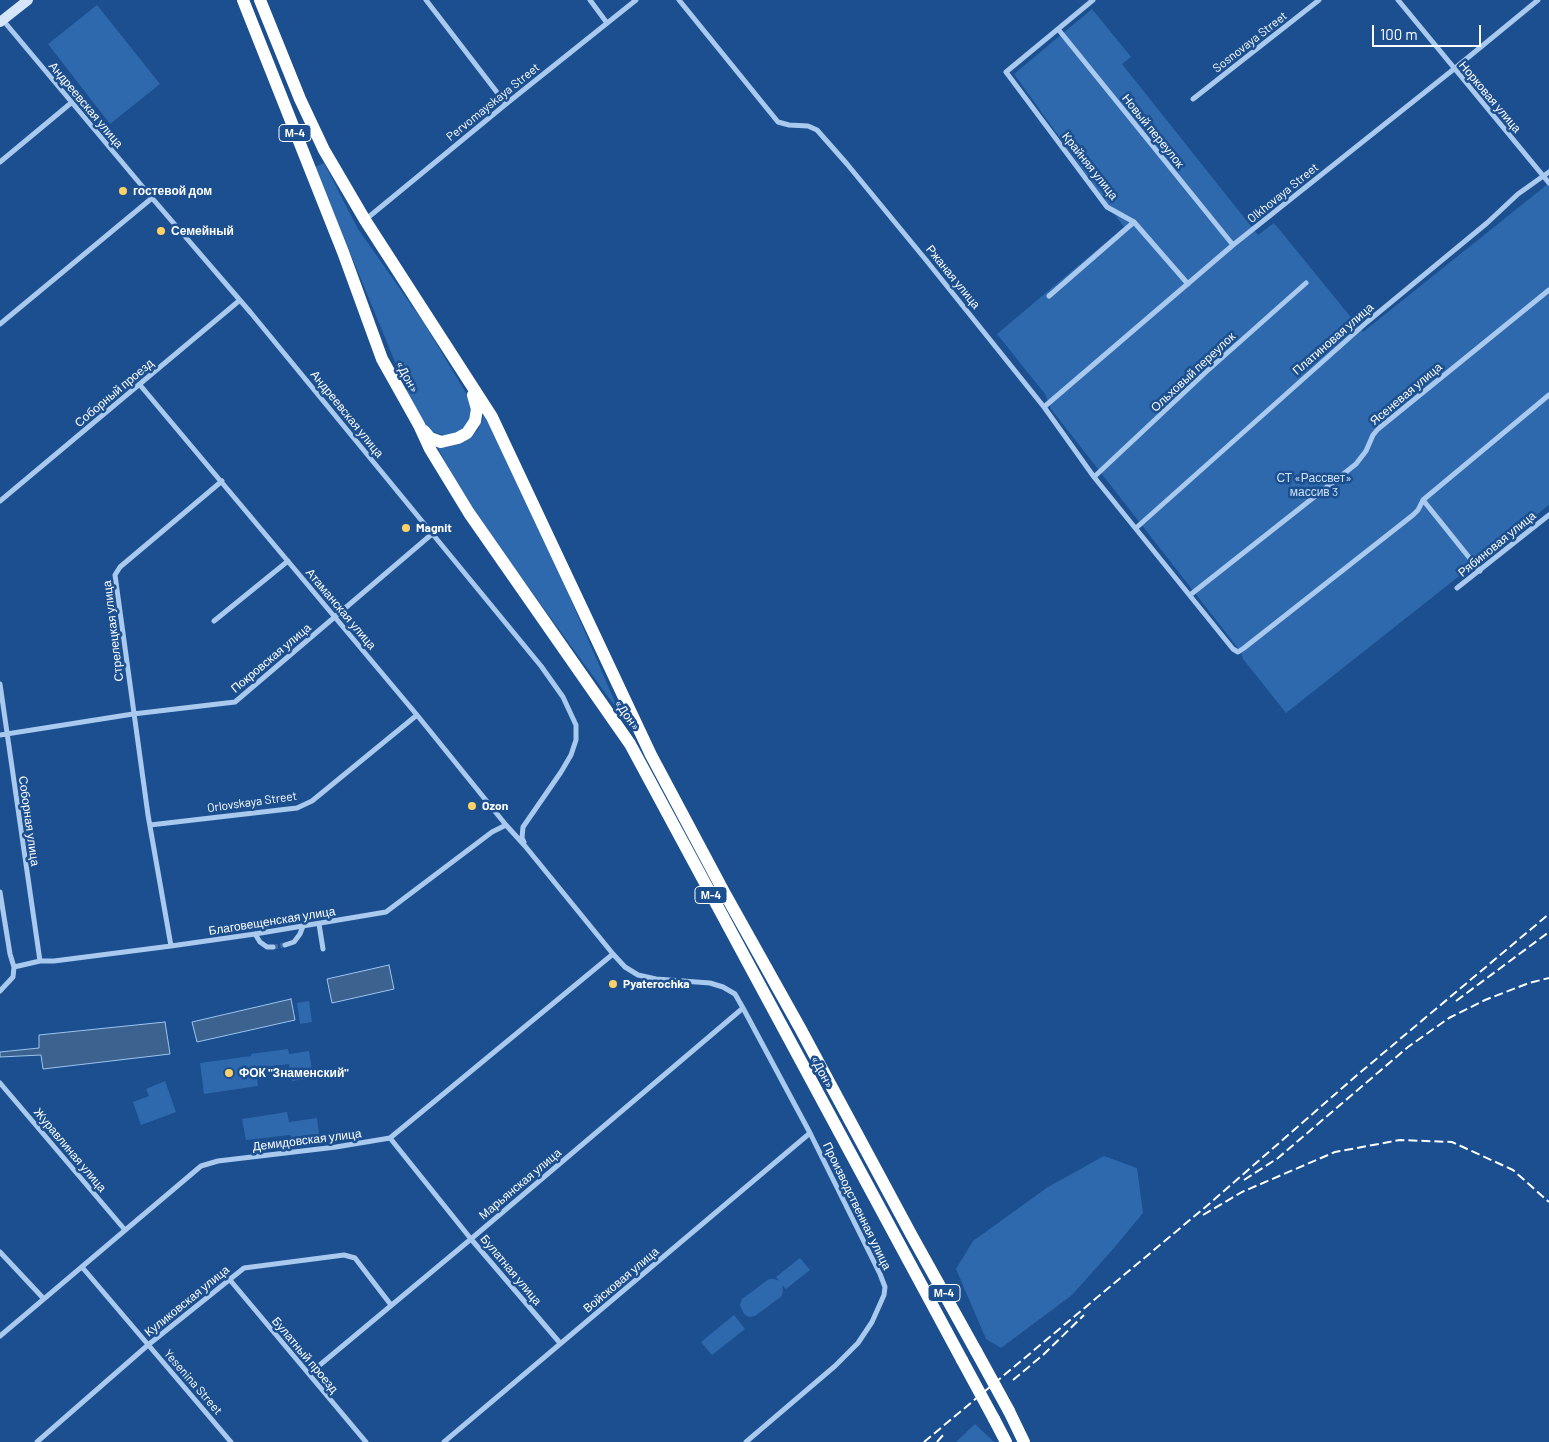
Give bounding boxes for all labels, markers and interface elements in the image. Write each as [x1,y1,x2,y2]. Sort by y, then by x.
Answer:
street label: Sosnovaya Street [1210,9,1290,75]
scale bar [1374,15,1483,47]
text: 100 m [1380,25,1418,43]
street label: Норковая улица [1456,58,1524,136]
street label: Андреевская улица [46,59,126,151]
street label: Pervomayskaya Street [444,60,542,144]
street label: Новый переулок [1119,91,1187,171]
road number: М-4 [279,125,311,142]
street label: Крайняя улица [1059,129,1121,203]
street label: Olkhovaya Street [1245,160,1321,226]
place label: гостевой дом [133,184,212,198]
marker: гостевой дом [117,185,129,197]
place label: Семейный [171,224,234,238]
marker: Семейный [155,225,167,237]
street label: Ржаная улица [923,242,983,312]
street label: Платиновая улица [1290,300,1376,378]
street label: Ольховый переулок [1148,329,1238,415]
street label: Соборный проезд [72,356,156,430]
street label: «Дон» [392,358,422,396]
street label: Ясеневая улица [1367,360,1445,428]
street label: Андреевская улица [307,368,387,460]
park label: СТ «Рассвет» массив 3 [1276,471,1352,499]
street label: Рябиновая улица [1455,508,1539,580]
place label: Magnit [416,521,452,535]
marker: Magnit [400,522,412,534]
street label: Атаманская улица [303,566,379,652]
street label: Стрелецкая улица [100,580,126,682]
street label: Покровская улица [228,620,314,696]
street label: «Дон» [611,697,643,733]
street label: Соборная улица [16,775,42,867]
street label: Orlovskaya Street [206,789,298,815]
place label: Ozon [482,799,508,813]
marker: Ozon [466,800,478,812]
road number: М-4 [695,886,727,904]
street label: Благовещенская улица [208,904,336,938]
place label: Pyaterochka [623,977,690,991]
marker: Pyaterochka [607,978,619,990]
street label: «Дон» [808,1053,836,1091]
place label: ФОК "Знаменский" [239,1066,349,1080]
marker: ФОК "Знаменский" [223,1067,235,1079]
street label: Журавлиная улица [31,1105,109,1195]
street label: Демидовская улица [252,1126,362,1154]
street label: Производственная улица [820,1140,894,1272]
street label: Марьянская улица [476,1145,564,1223]
street label: Булатная улица [477,1232,545,1308]
street label: Войсковая улица [580,1244,662,1316]
street label: Куликовская улица [142,1262,232,1340]
road number: М-4 [928,1285,960,1302]
street label: Булатный проезд [269,1314,341,1396]
street label: Yesenina Street [161,1346,225,1418]

